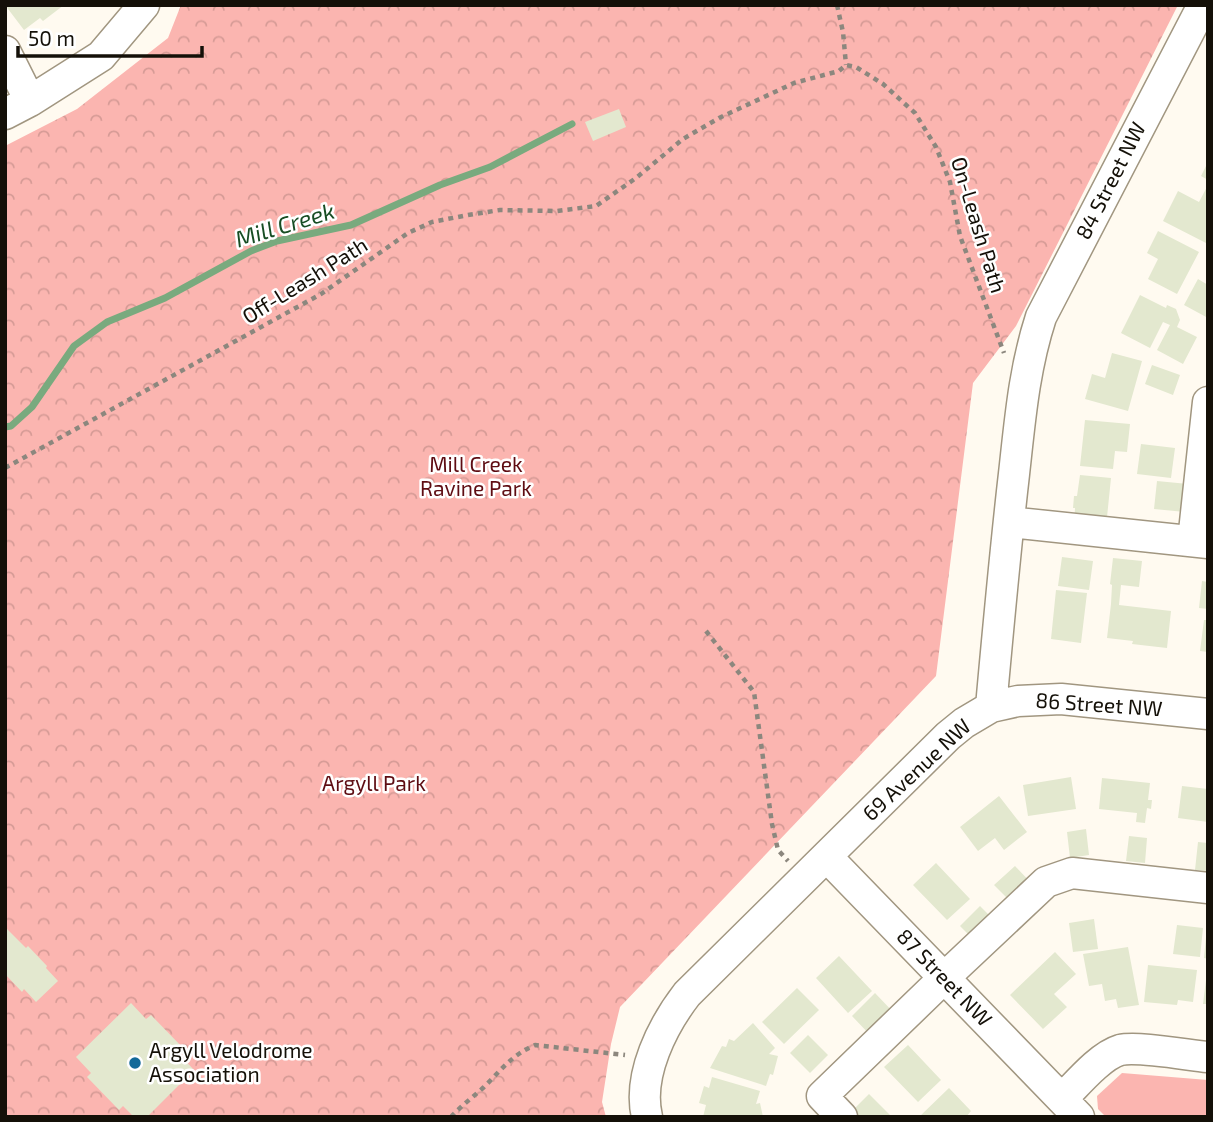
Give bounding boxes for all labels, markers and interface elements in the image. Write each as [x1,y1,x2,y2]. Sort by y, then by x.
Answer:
scale bar [18,14,201,58]
text: 50 m [28,25,75,50]
street label: 84 Street NW [1069,117,1150,243]
street label: On-Leash Path [947,154,1012,296]
water label: Mill Creek [232,196,338,252]
street label: Off-Leash Path [237,231,371,328]
park label: Mill Creek Ravine Park [420,451,532,500]
street label: 86 Street NW [1035,687,1164,720]
street label: 69 Avenue NW [857,713,975,825]
park label: Argyll Park [322,770,426,795]
street label: 87 Street NW [892,923,998,1031]
place label: Argyll Velodrome Association [149,1037,313,1086]
marker: Argyll Velodrome Association [127,1055,143,1071]

